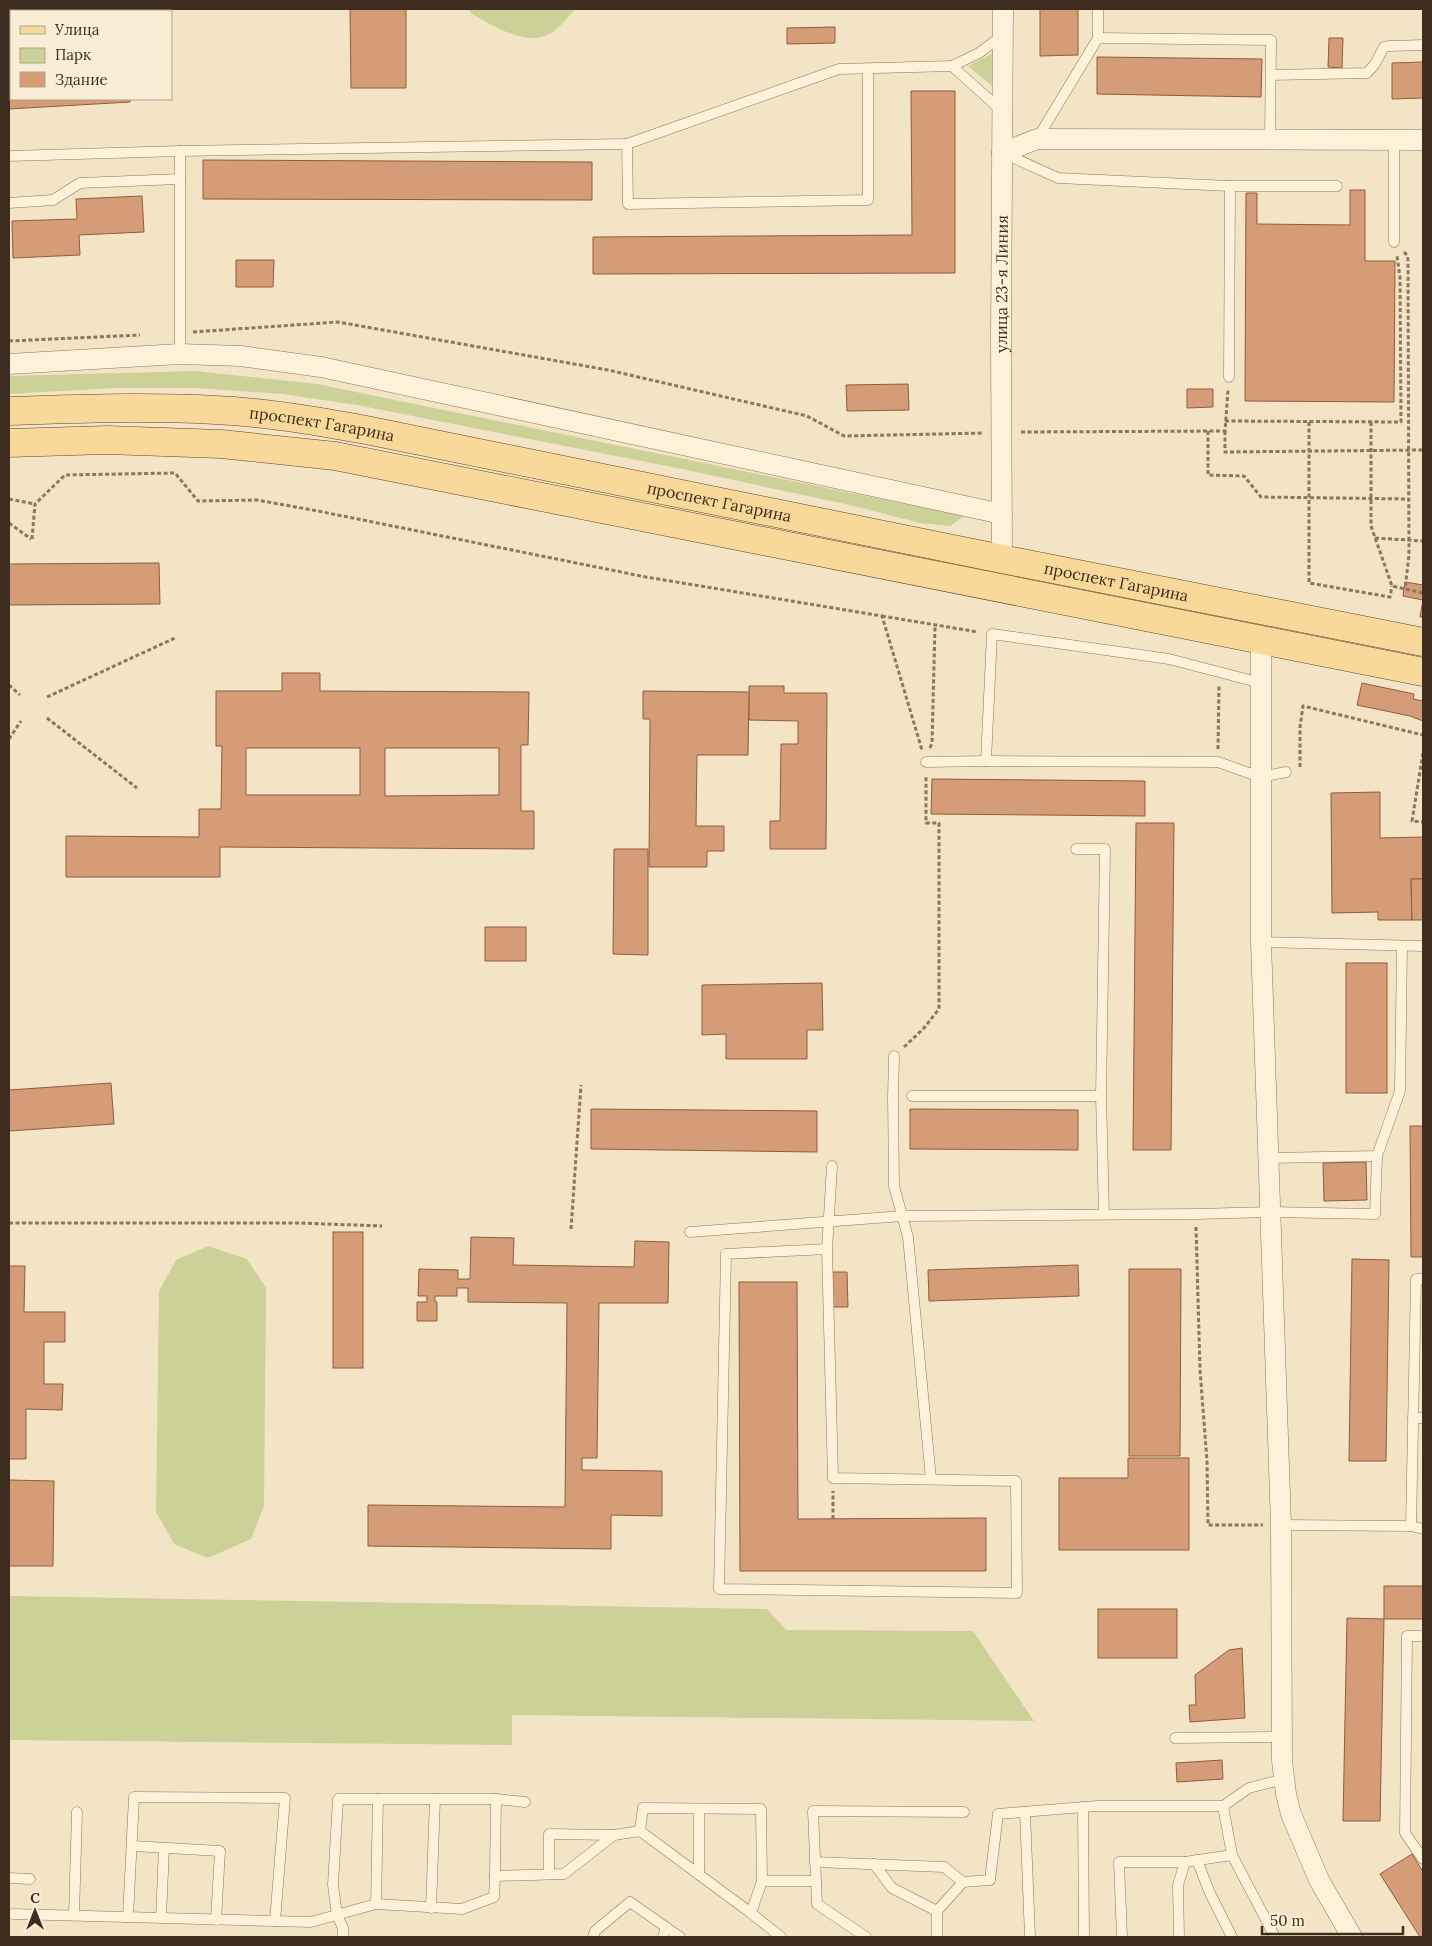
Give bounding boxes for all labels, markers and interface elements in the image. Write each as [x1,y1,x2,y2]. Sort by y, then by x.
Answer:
legend [10,10,172,100]
text: Улица [54,20,100,39]
text: Парк [55,45,91,64]
text: Здание [55,70,108,89]
street label: улица 23-я Линия [991,215,1012,353]
street label: проспект Гагарина [248,402,396,446]
street label: проспект Гагарина [645,477,793,526]
street label: проспект Гагарина [1042,558,1190,606]
north arrow [10,1886,60,1936]
text: С [30,1889,40,1907]
scale bar [1262,1904,1403,1936]
text: 50 m [1270,1911,1305,1930]

